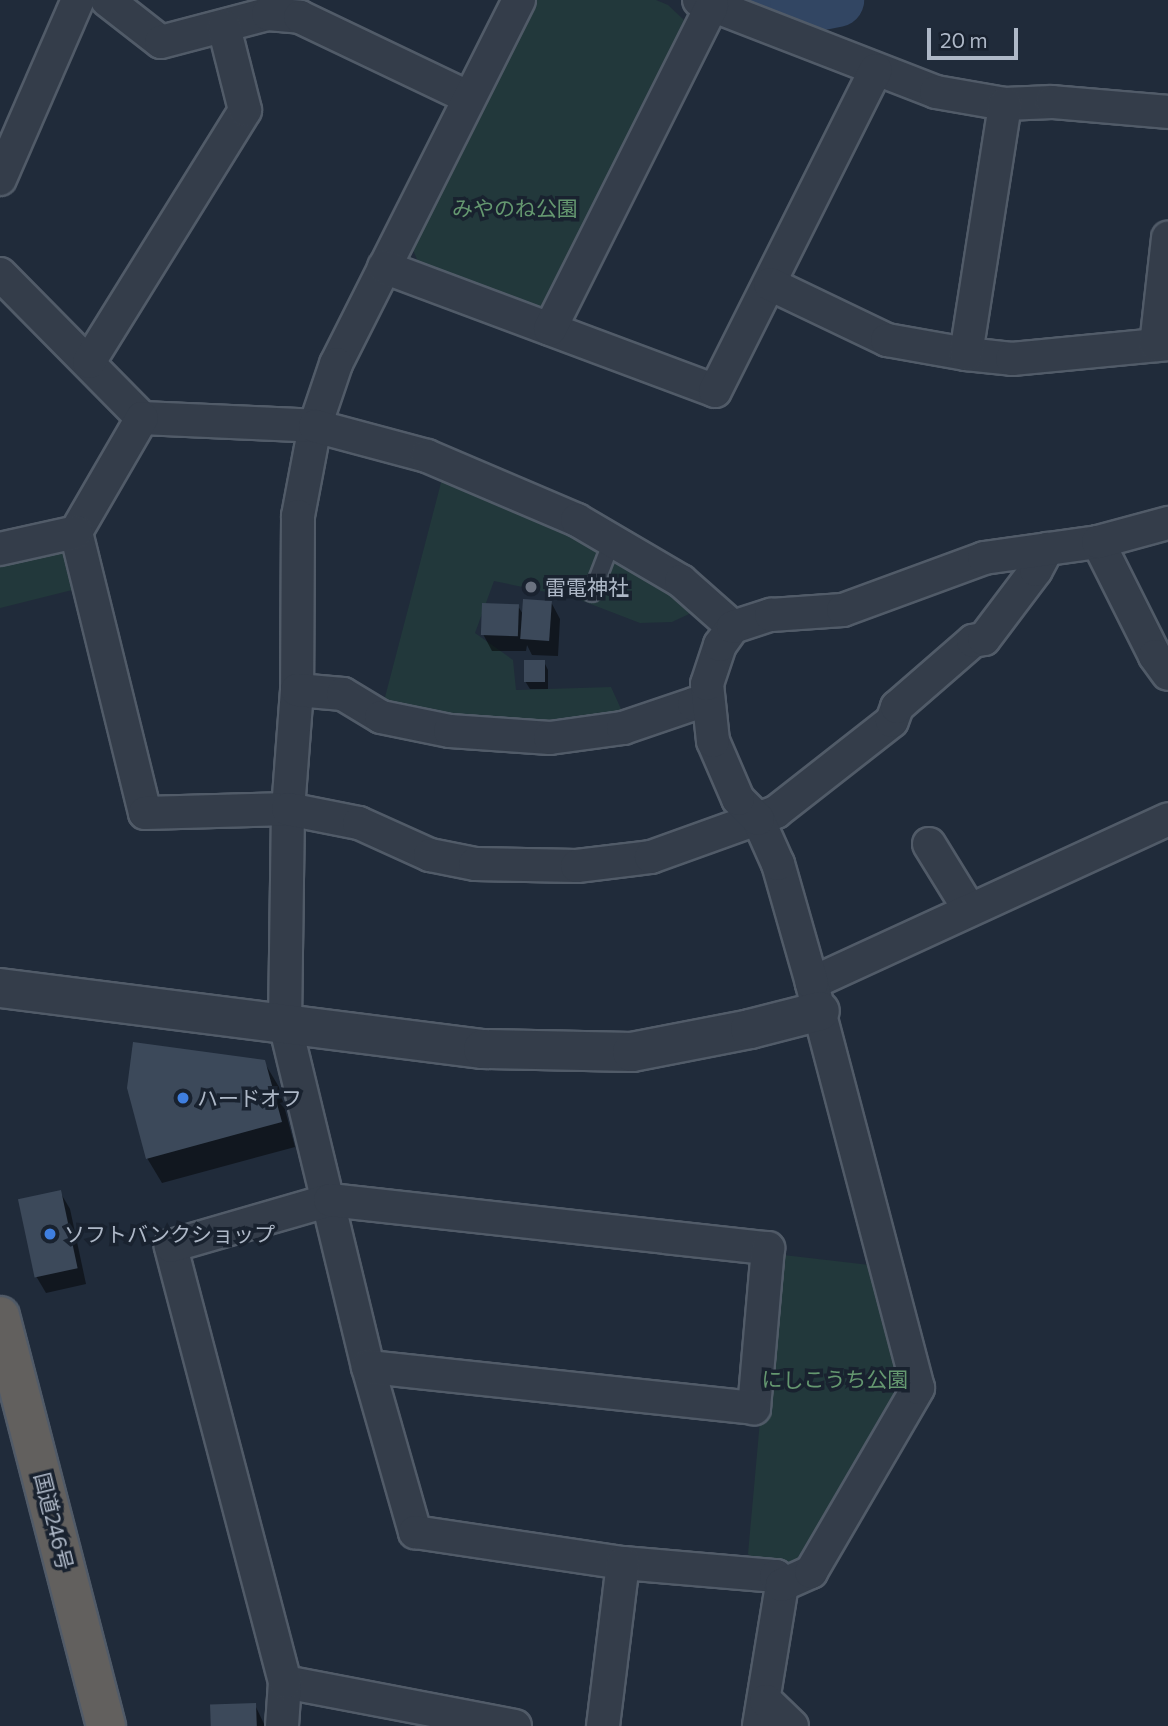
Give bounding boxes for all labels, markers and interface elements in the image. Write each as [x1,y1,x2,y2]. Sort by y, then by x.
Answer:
scale bar [930,14,1021,58]
text: 20 m [940,27,988,52]
park label: みやのね公園 [452,195,578,221]
place label: 雷電神社 [545,574,629,600]
marker: 雷電神社 [523,579,539,595]
place label: ハードオフ [197,1085,302,1111]
marker: ハードオフ [175,1090,191,1106]
place label: ソフトバンクショップ [64,1221,274,1247]
marker: ソフトバンクショップ [42,1226,58,1242]
park label: にしこうち公園 [762,1366,908,1392]
street label: 国道246号 [30,1470,78,1572]

